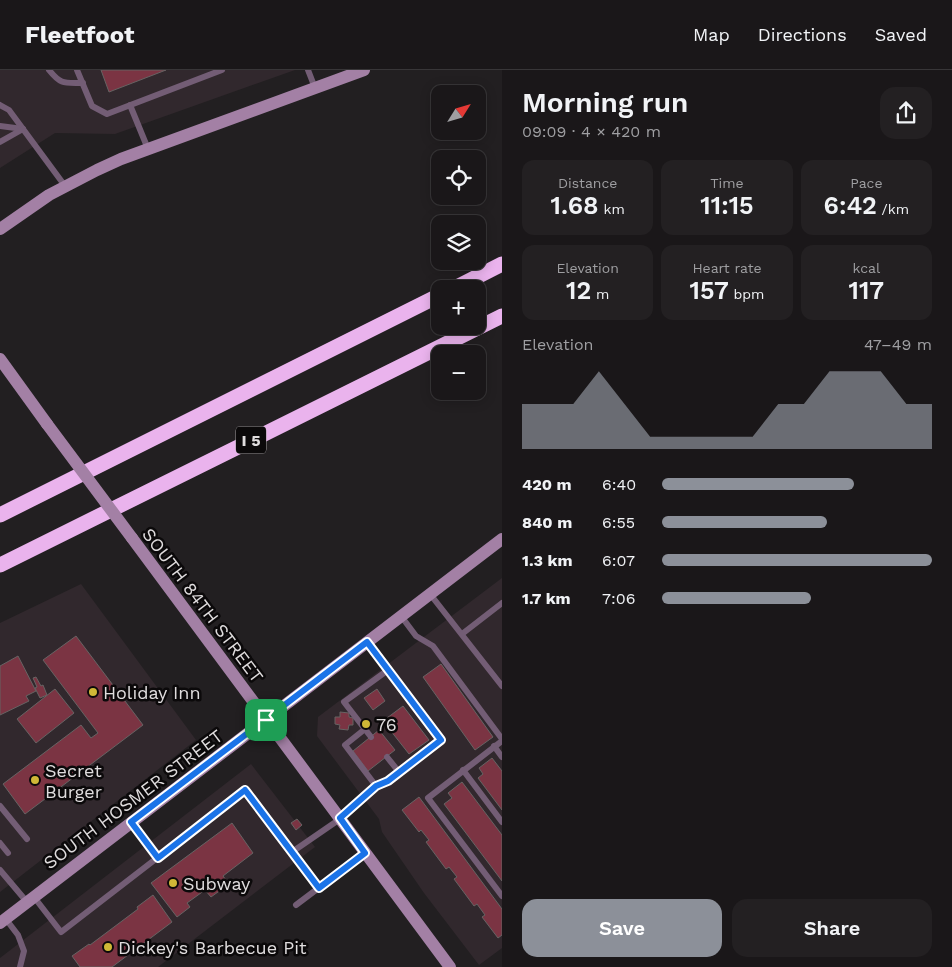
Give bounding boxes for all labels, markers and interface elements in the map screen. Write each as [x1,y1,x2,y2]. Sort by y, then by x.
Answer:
text: Fleetfoot [25,21,134,49]
text: Map [693,24,730,45]
text: Directions [758,24,847,45]
text: Saved [875,24,927,45]
north arrow [431,85,486,140]
map controls [431,85,486,400]
text: Morning run [522,86,688,119]
button: share [880,87,932,139]
text: 09:09 · 4 × 420 m [522,122,661,141]
button: locate [431,150,486,205]
text: Distance [558,175,617,191]
text: Time [710,175,744,191]
text: Pace [850,175,883,191]
text: 1.68 [551,191,599,220]
text: 11:15 [700,191,754,220]
text: 6:42 [824,191,877,220]
text: km [599,201,625,217]
text: /km [877,201,909,217]
button: layers [431,215,486,270]
text: Elevation [556,260,619,276]
text: Heart rate [692,260,762,276]
text: kcal [852,260,880,276]
text: 12 [566,276,591,305]
text: 157 [690,276,729,305]
text: 117 [849,276,884,305]
button: + [431,280,486,335]
text: m [591,286,609,302]
text: bpm [729,286,764,302]
text: Elevation [522,335,593,354]
text: 47–49 m [864,335,932,354]
button: − [431,345,486,400]
road number: I 5 [236,426,266,454]
text: 420 m [522,475,572,494]
text: 6:40 [602,475,636,494]
text: 840 m [522,513,572,532]
text: 6:55 [602,513,635,532]
street label: SOUTH 84TH STREET [138,524,268,686]
text: 1.3 km [522,551,573,570]
text: 6:07 [602,551,635,570]
text: 1.7 km [522,589,571,608]
text: 7:06 [602,589,635,608]
place label: Holiday Inn [103,682,201,703]
marker: Holiday Inn [87,686,99,698]
pin [245,699,287,741]
icon: arrive [252,706,280,734]
place label: 76 [376,714,397,735]
marker: 76 [360,718,372,730]
street label: SOUTH HOSMER STREET [39,725,227,873]
place label: Secret Burger [45,760,102,802]
marker: Secret Burger [29,774,41,786]
place label: Subway [183,873,251,894]
marker: Subway [167,877,179,889]
button: Save [522,899,722,957]
button: Share [732,899,932,957]
place label: Dickey's Barbecue Pit [118,937,307,958]
marker: Dickey's Barbecue Pit [102,941,114,953]

